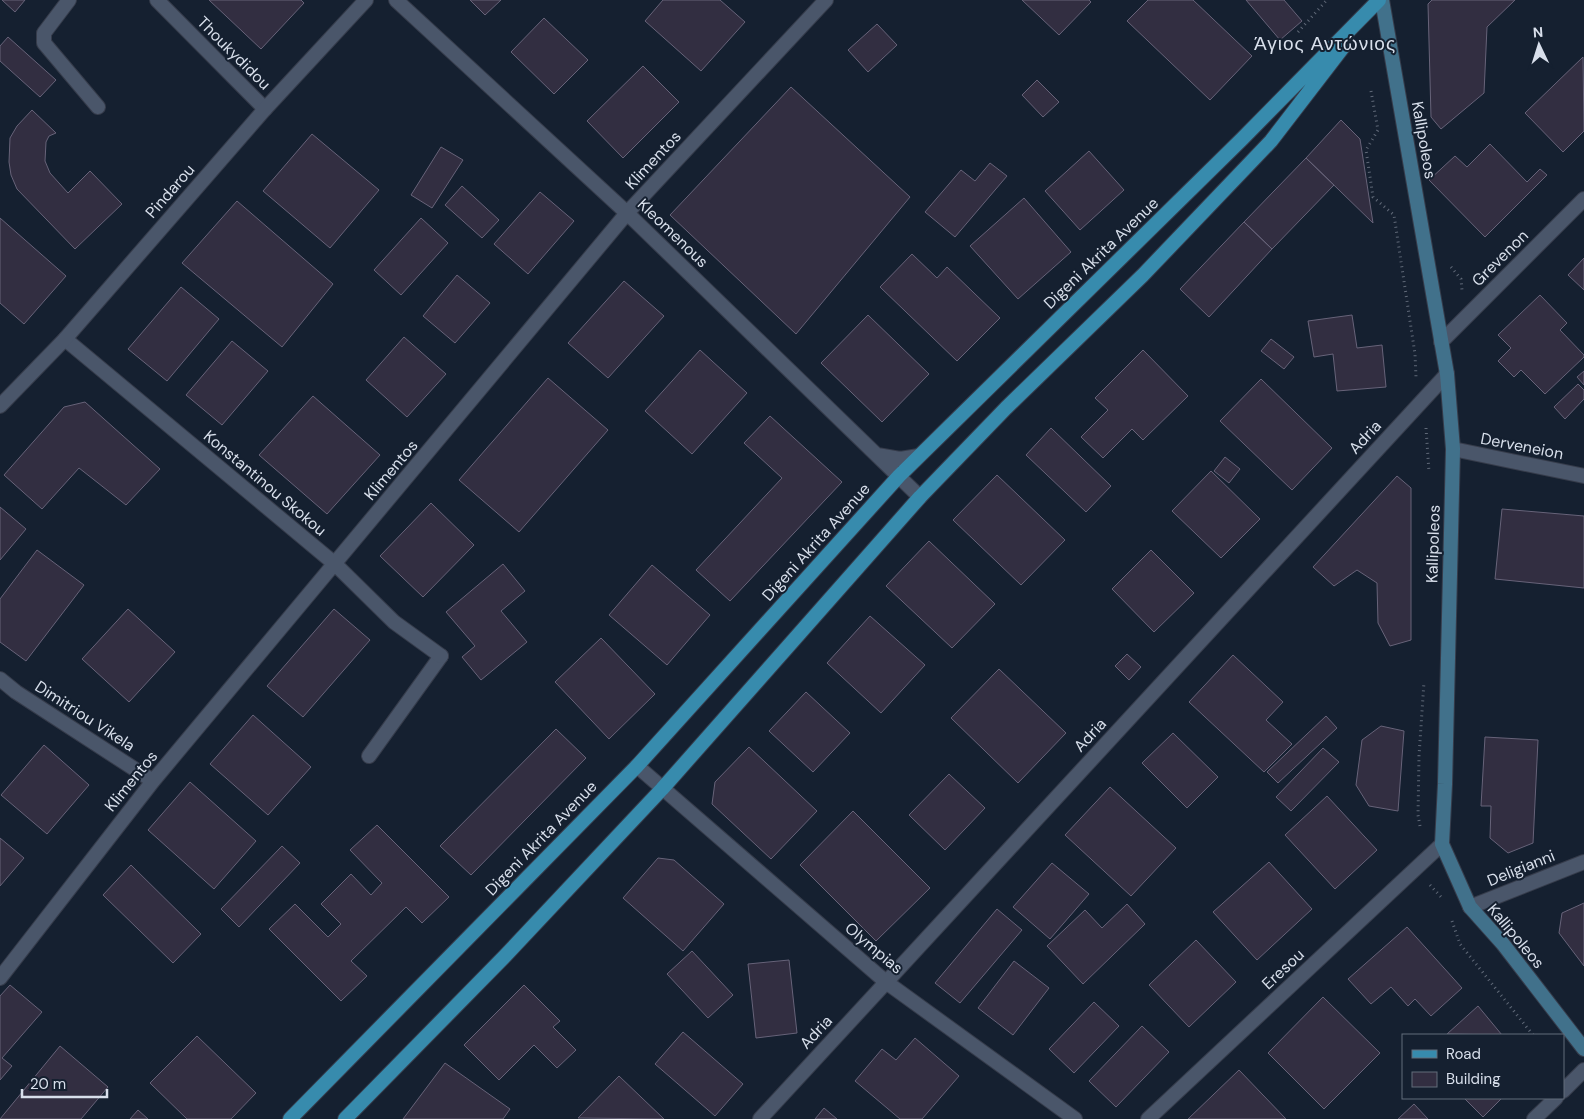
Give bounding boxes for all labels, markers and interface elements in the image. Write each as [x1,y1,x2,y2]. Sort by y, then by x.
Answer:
street label: Thoukydidou [193,12,275,94]
north arrow [1514,20,1564,70]
text: N [1532,23,1544,41]
district label: Άγιος Αντώνιος [1254,31,1396,56]
street label: Kallipoleos [1407,100,1441,180]
street label: Klimentos [620,126,686,194]
street label: Pindarou [141,159,199,223]
street label: Digeni Akrita Avenue [1039,193,1163,313]
street label: Kleomenous [633,194,713,272]
street label: Grevenon [1467,225,1533,291]
street label: Adria [1344,416,1386,458]
street label: Konstantinou Skokou [199,425,331,541]
street label: Derveneion [1479,428,1565,464]
street label: Klimentos [360,435,422,505]
street label: Digeni Akrita Avenue [757,479,875,605]
street label: Kallipoleos [1421,504,1445,584]
street label: Dimitriou Vikela [31,676,139,756]
street label: Adria [1069,714,1111,756]
street label: Klimentos [100,746,162,816]
street label: Digeni Akrita Avenue [481,776,601,900]
street label: Deligianni [1484,845,1558,891]
street label: Kallipoleos [1483,899,1549,973]
street label: Olympias [841,918,907,978]
street label: Eresou [1257,944,1309,994]
street label: Adria [795,1011,837,1053]
legend [1402,1034,1564,1099]
text: Road [1446,1044,1481,1064]
scale bar [22,1066,108,1098]
text: Building [1446,1069,1501,1089]
text: 20 m [30,1074,66,1094]

